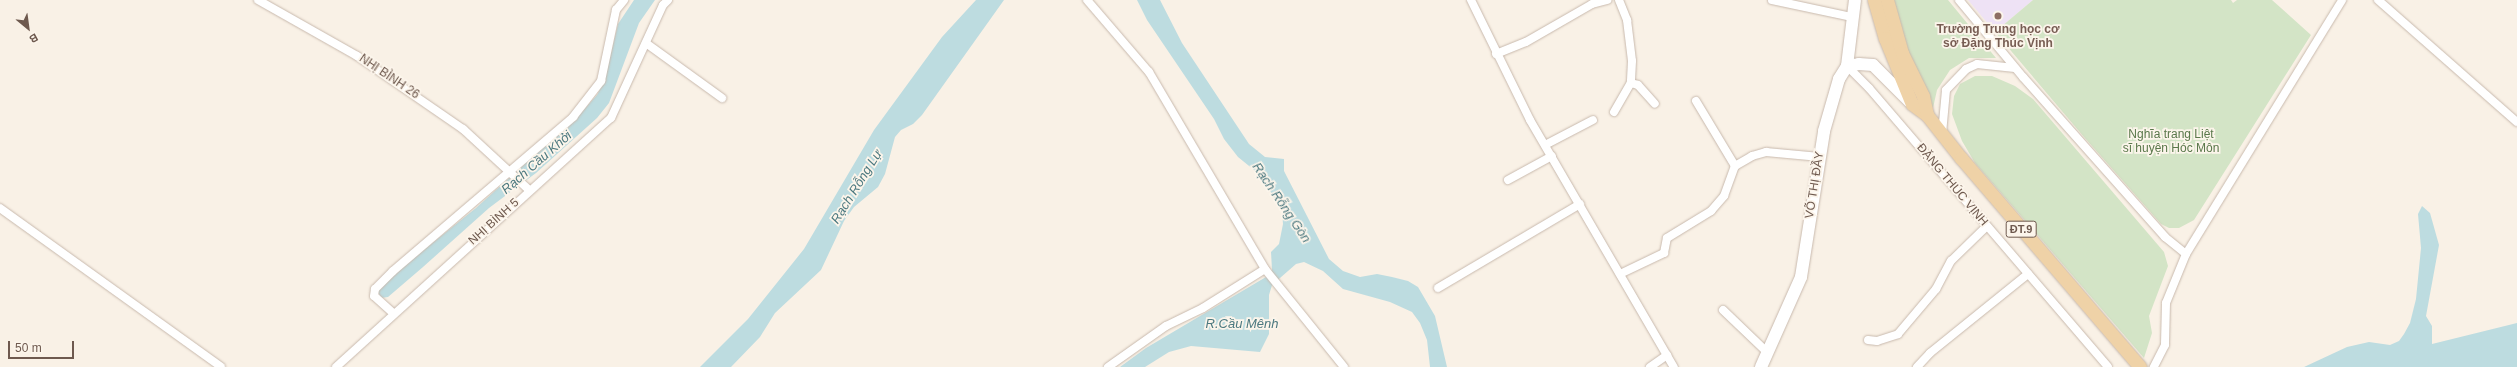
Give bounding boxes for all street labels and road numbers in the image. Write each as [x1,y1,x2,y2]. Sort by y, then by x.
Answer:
street label: NHỊ BÌNH 26 [356,52,422,102]
street label: ĐẶNG THÚC VỊNH [1913,141,1991,229]
street label: VÕ THỊ ĐẦY [1803,150,1827,220]
street label: NHỊ BÌNH 5 [466,196,522,248]
road number: ĐT.9 [2005,220,2037,238]

